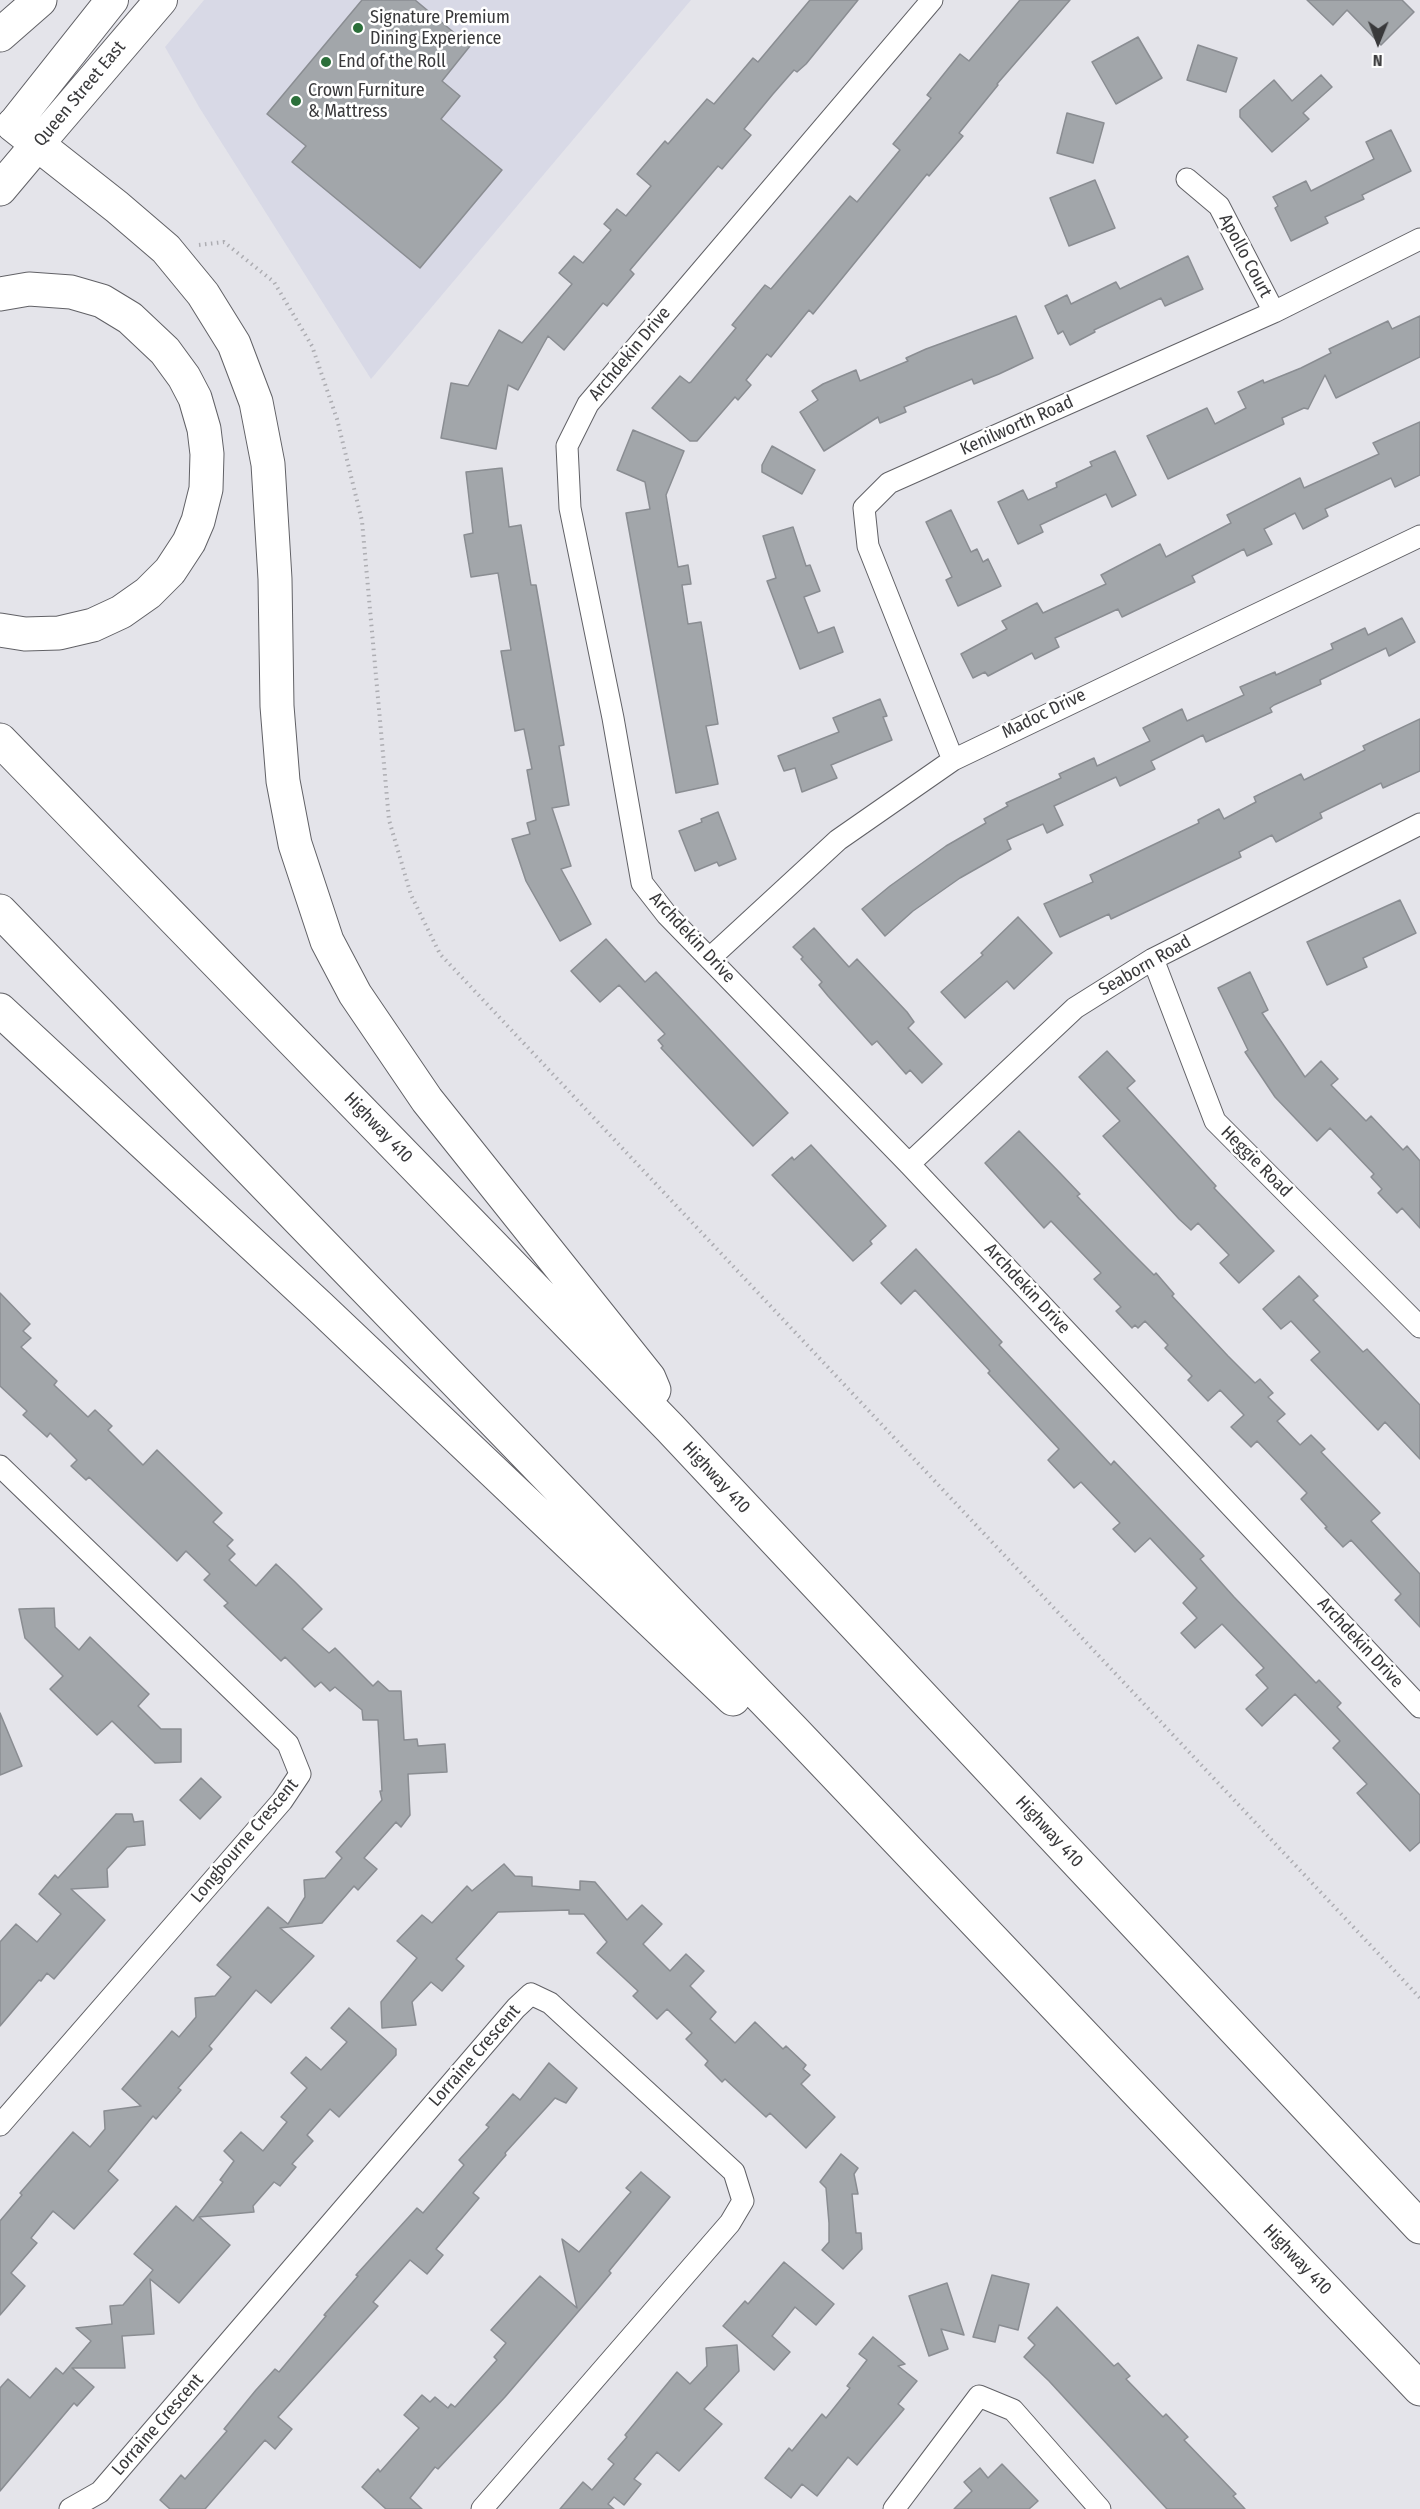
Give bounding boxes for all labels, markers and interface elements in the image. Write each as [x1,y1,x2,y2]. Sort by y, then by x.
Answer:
place label: Signature Premium Dining Experience [370,7,510,50]
north arrow [1348,12,1408,72]
marker: Signature Premium Dining Experience [351,21,365,35]
street label: Queen Street East [30,37,130,151]
place label: End of the Roll [338,51,446,73]
text: N [1373,51,1383,70]
marker: End of the Roll [319,55,333,69]
place label: Crown Furniture & Mattress [308,80,425,122]
marker: Crown Furniture & Mattress [289,94,303,108]
street label: Apollo Court [1214,211,1276,301]
street label: Archdekin Drive [585,303,675,405]
street label: Kenilworth Road [957,391,1077,461]
street label: Madoc Drive [998,684,1090,744]
street label: Archdekin Drive [645,888,739,988]
street label: Seaborn Road [1095,931,1195,1001]
street label: Highway 410 [339,1088,417,1168]
street label: Heggie Road [1216,1122,1296,1202]
street label: Archdekin Drive [980,1239,1074,1339]
street label: Highway 410 [677,1438,755,1518]
street label: Archdekin Drive [1313,1593,1407,1693]
street label: Longbourne Crescent [187,1775,303,1907]
street label: Highway 410 [1010,1792,1088,1872]
street label: Lorraine Crescent [425,2001,525,2111]
street label: Highway 410 [1258,2220,1336,2300]
street label: Lorraine Crescent [108,2370,208,2480]

